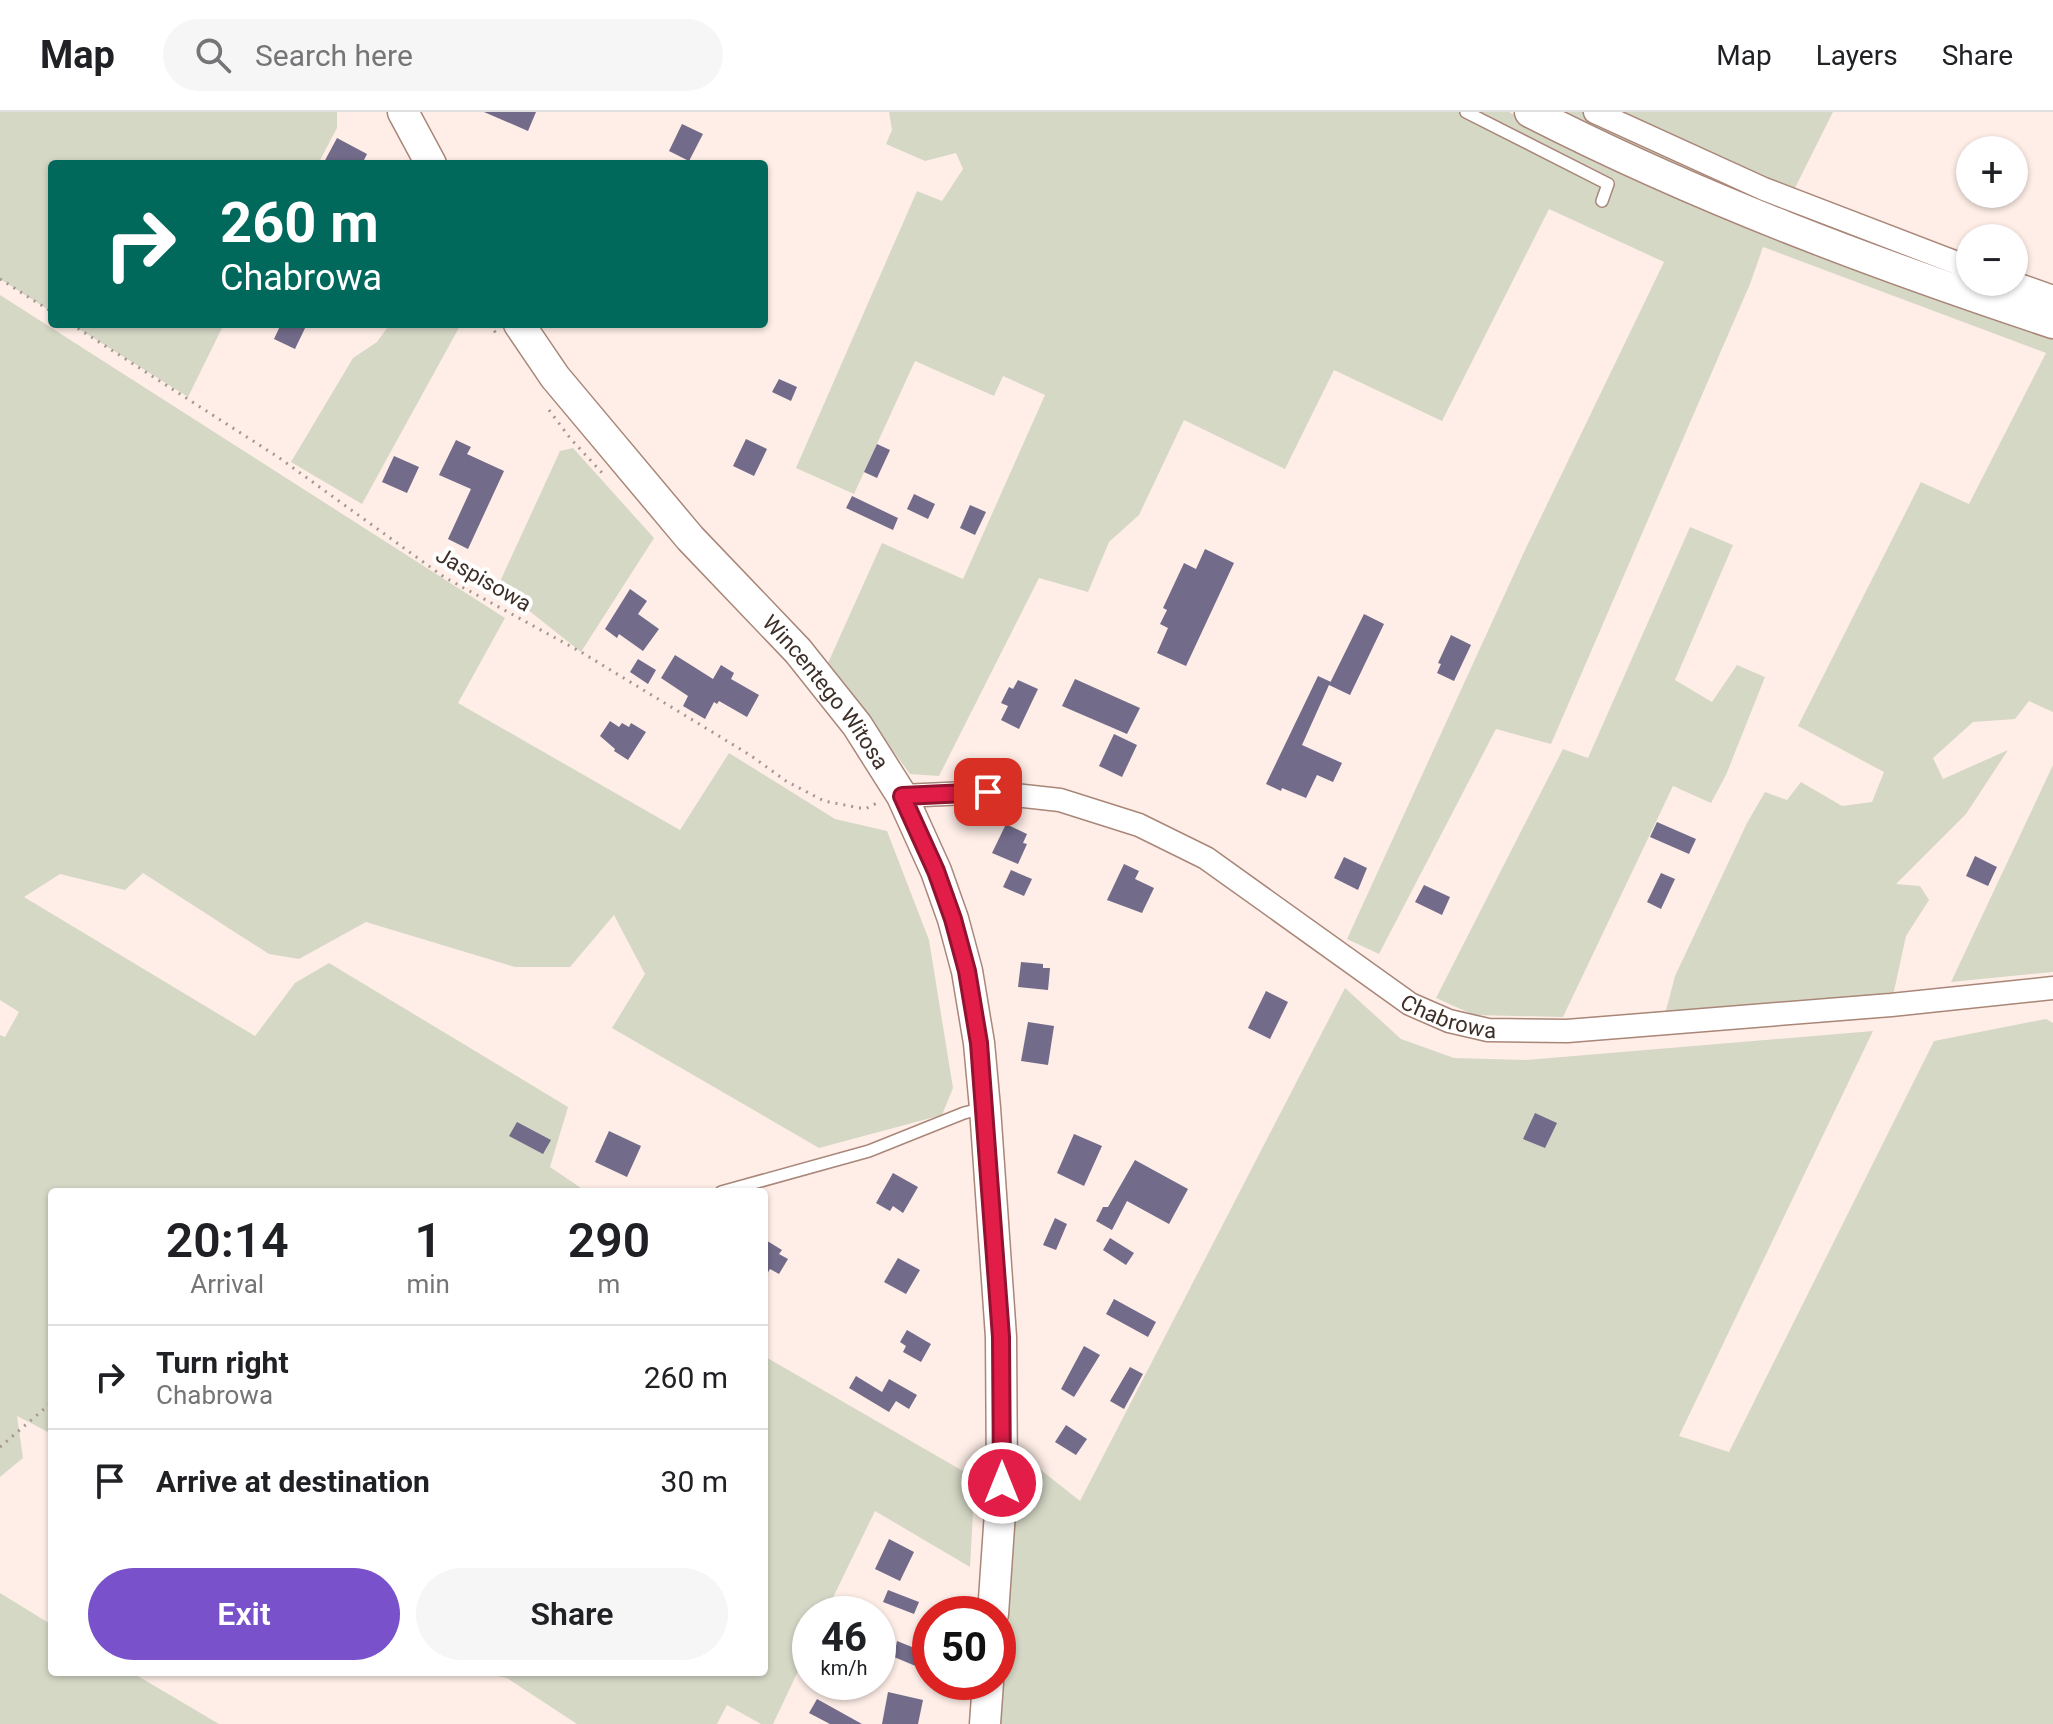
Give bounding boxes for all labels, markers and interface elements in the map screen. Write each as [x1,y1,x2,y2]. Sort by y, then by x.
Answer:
search box [163,19,723,91]
text: Map [40,33,115,77]
icon: search [191,33,235,77]
text: Search here [255,38,413,73]
text: Map [1716,39,1772,72]
text: Layers [1816,39,1898,72]
text: Share [1942,39,2013,72]
map controls [1956,136,2028,296]
button: + [1956,136,2028,208]
text: 260 m [220,190,379,256]
icon: right [88,192,192,296]
button: − [1956,224,2028,296]
text: Chabrowa [220,257,382,299]
street label: Jaspisowa [432,542,536,617]
street label: Wincentego Witosa [757,610,894,774]
pin [954,758,1022,826]
icon: arrive [966,770,1010,814]
street label: Chabrowa [1396,989,1496,1043]
text: 20:14 [166,1212,289,1269]
text: 1 [415,1212,442,1269]
text: 290 [568,1212,650,1269]
text: Arrival [190,1269,264,1299]
text: min [406,1269,450,1299]
text: m [598,1269,620,1299]
text: Turn right [156,1345,289,1380]
icon: right [88,1355,132,1399]
text: 260 m [644,1360,728,1395]
text: Chabrowa [156,1380,273,1410]
position arrow [960,1441,1044,1525]
icon: arrive [88,1459,132,1503]
text: Arrive at destination [156,1464,430,1499]
text: 30 m [661,1464,728,1499]
button: Exit [88,1568,400,1660]
button: Share [416,1568,728,1660]
speed limit sign: 50 [912,1596,1016,1700]
text: 46 [821,1614,867,1661]
text: km/h [821,1656,867,1680]

